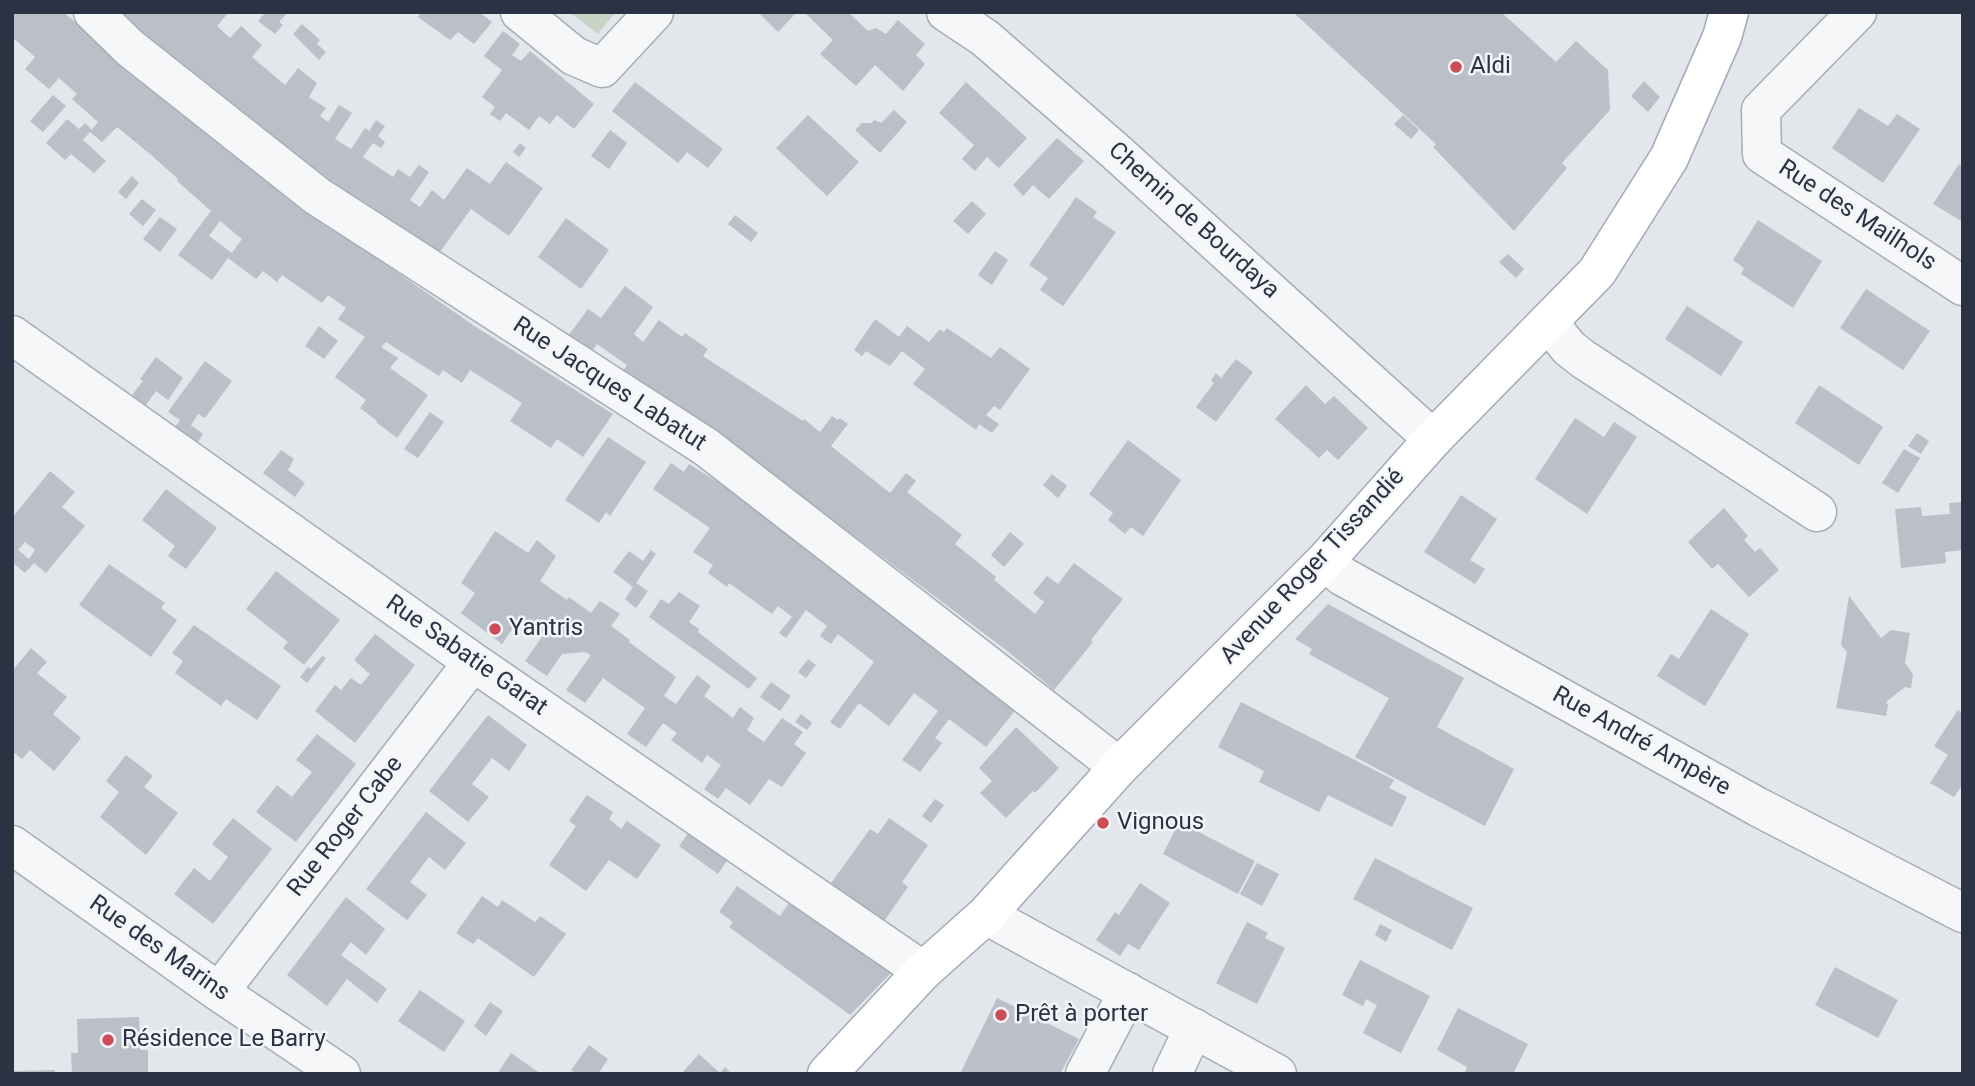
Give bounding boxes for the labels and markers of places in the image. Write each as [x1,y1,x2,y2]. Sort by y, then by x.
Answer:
place label: Aldi [1470,53,1511,81]
marker: Aldi [1448,59,1464,75]
place label: Yantris [509,615,583,643]
marker: Yantris [487,621,503,637]
place label: Vignous [1117,809,1204,837]
marker: Vignous [1095,815,1111,831]
place label: Prêt à porter [1015,1001,1148,1029]
marker: Prêt à porter [993,1007,1009,1023]
place label: Résidence Le Barry [122,1026,326,1054]
marker: Résidence Le Barry [100,1032,116,1048]

